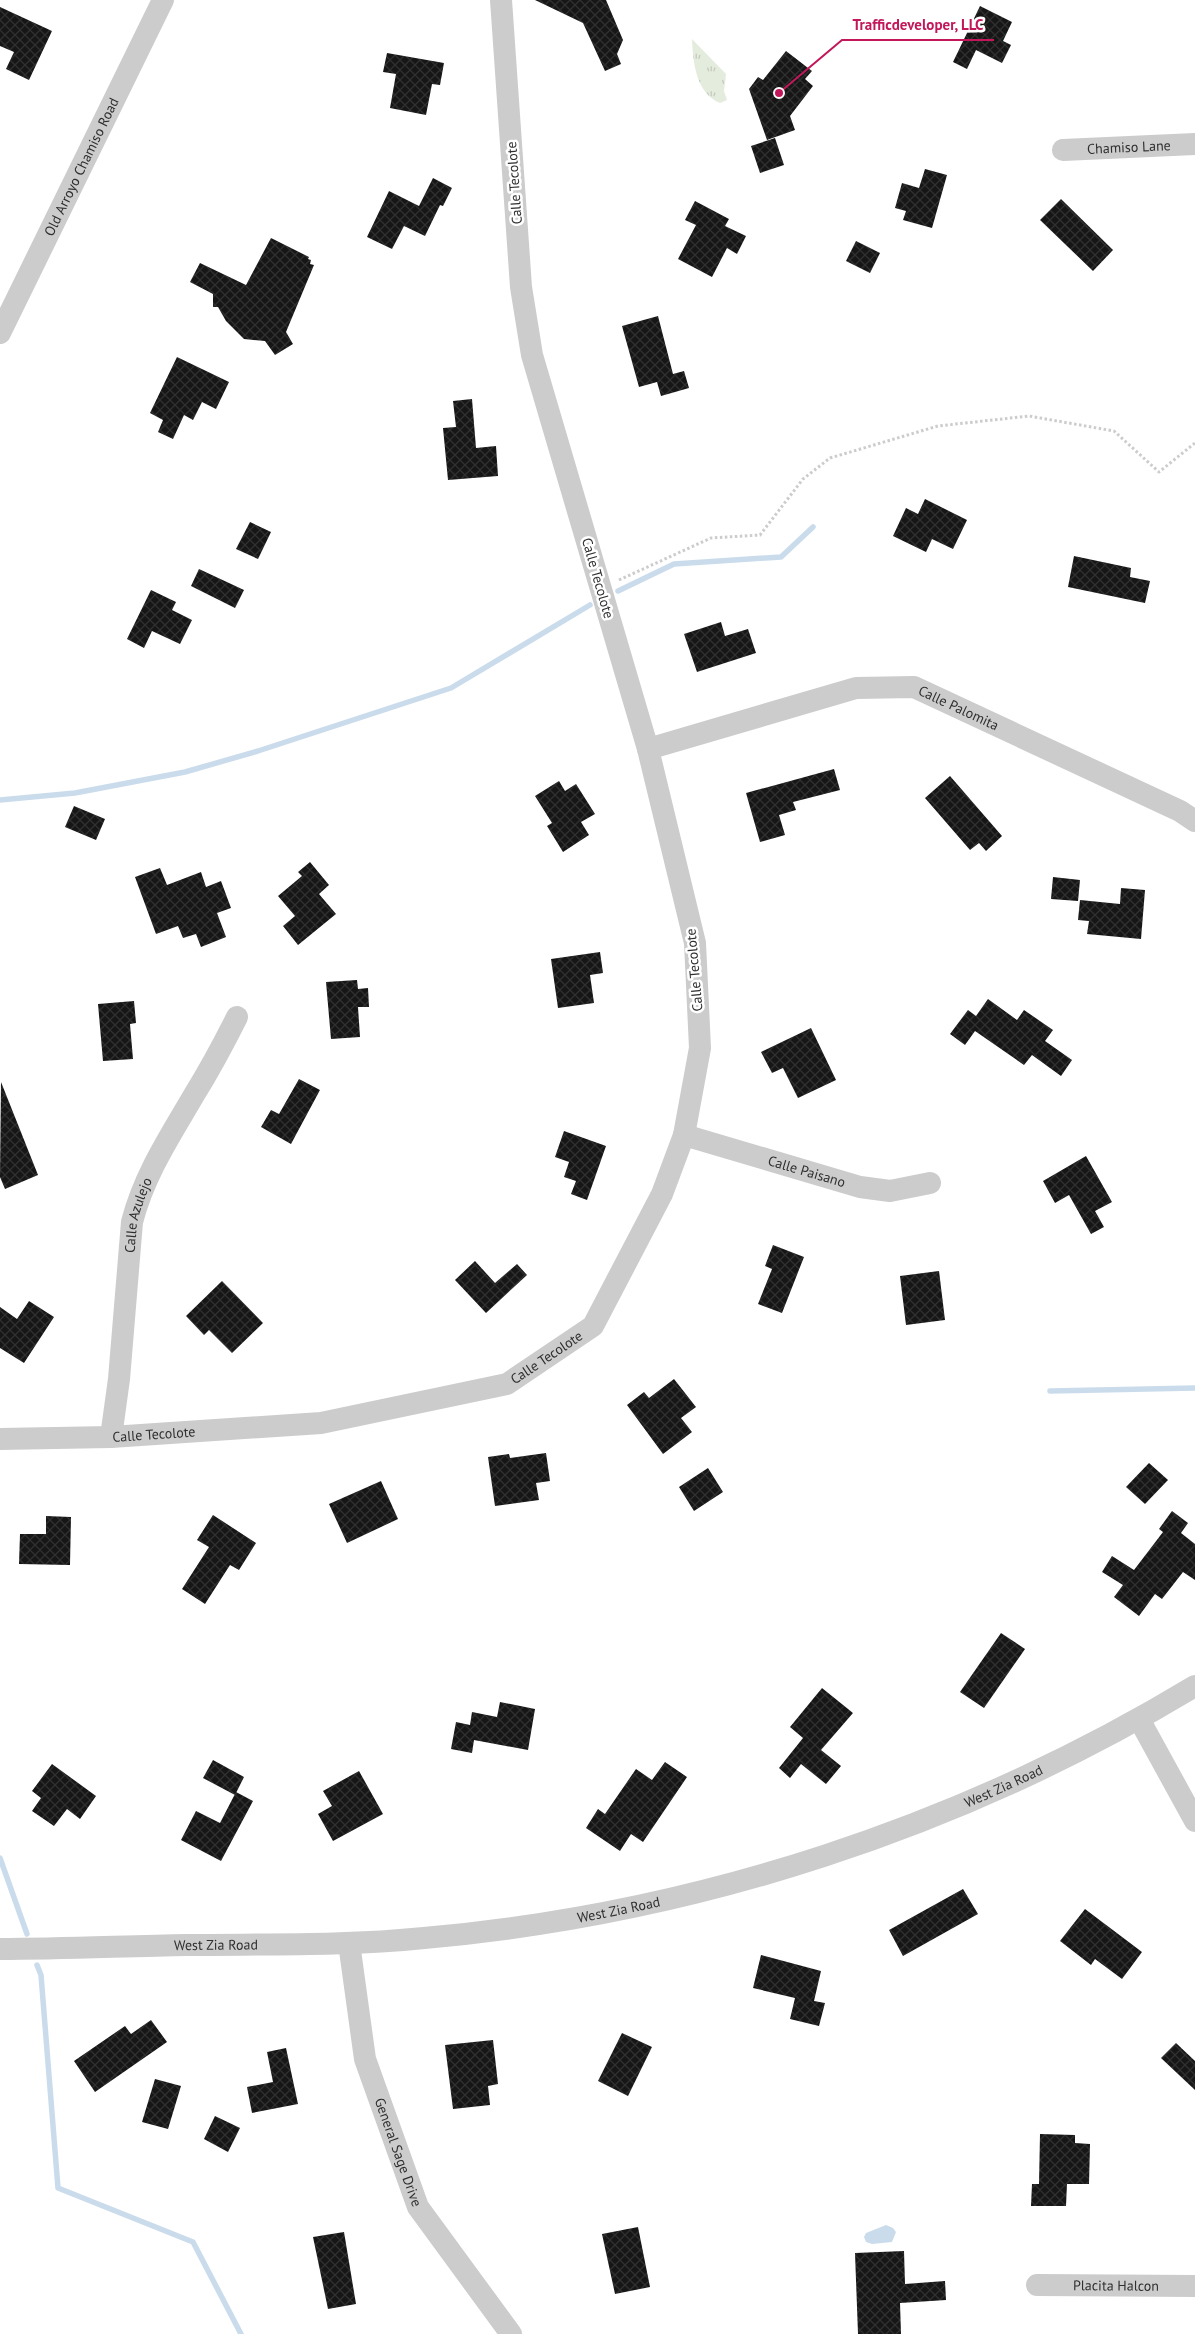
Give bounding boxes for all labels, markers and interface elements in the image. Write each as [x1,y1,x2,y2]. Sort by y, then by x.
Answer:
callout: Trafficdeveloper, LLC [842,10,994,40]
text: Trafficdeveloper, LLC [853,15,984,34]
street label: Old Arroyo Chamiso Road [40,95,123,239]
street label: Chamiso Lane [1087,136,1171,158]
street label: Calle Tecolote [502,141,526,225]
street label: Calle Tecolote [578,536,618,620]
street label: Calle Palomita [916,681,1002,734]
street label: Calle Tecolote [681,928,707,1012]
street label: Calle Paisano [766,1151,848,1191]
street label: Calle Azulejo [120,1174,156,1253]
street label: Calle Tecolote [507,1327,586,1388]
street label: Calle Tecolote [112,1422,196,1446]
street label: West Zia Road [961,1761,1045,1812]
street label: West Zia Road [576,1892,662,1927]
street label: West Zia Road [174,1936,258,1954]
street label: General Sage Drive [371,2095,426,2209]
street label: Placita Halcon [1073,2276,1159,2295]

